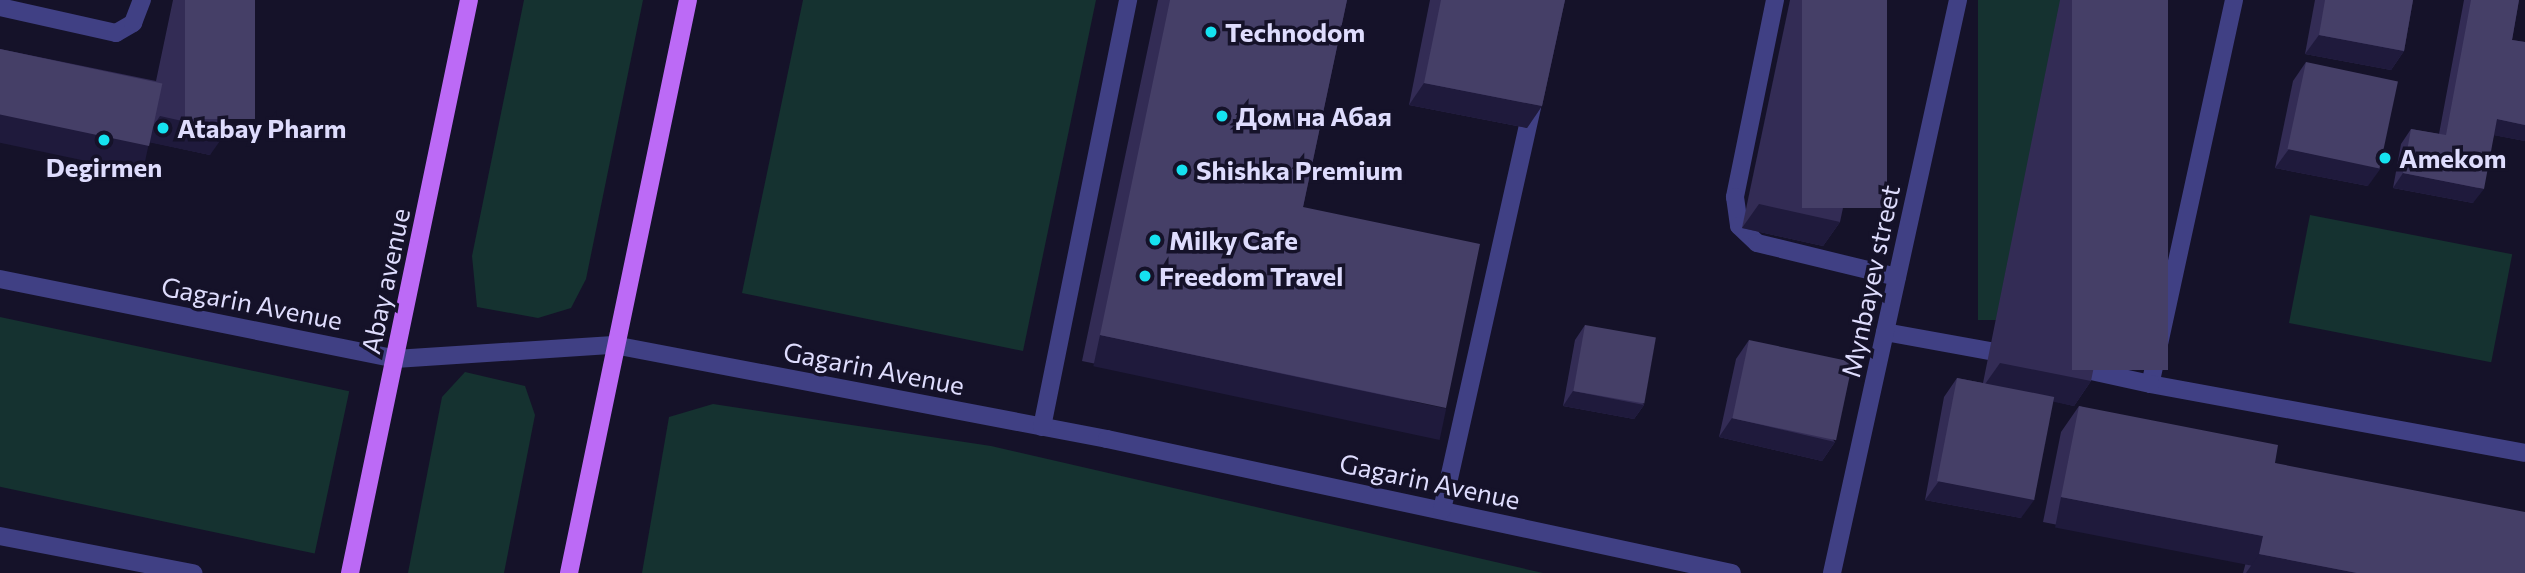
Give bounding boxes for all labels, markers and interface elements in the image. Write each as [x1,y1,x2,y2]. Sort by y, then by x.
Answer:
place label: Technodom [1225,16,1365,48]
marker: Technodom [1203,24,1219,40]
place label: Дом на Абая [1236,100,1392,132]
marker: Дом на Абая [1214,108,1230,124]
place label: Atabay Pharm [177,112,346,144]
marker: Atabay Pharm [155,120,171,136]
marker: Degirmen [96,132,112,148]
place label: Amekom [2399,142,2507,174]
marker: Amekom [2377,150,2393,166]
place label: Degirmen [46,151,162,183]
place label: Shishka Premium [1196,154,1403,186]
marker: Shishka Premium [1174,162,1190,178]
street label: Mynbayev street [1834,182,1906,380]
street label: Abay avenue [354,205,416,357]
place label: Milky Cafe [1169,224,1298,256]
marker: Milky Cafe [1147,232,1163,248]
place label: Freedom Travel [1159,260,1343,292]
marker: Freedom Travel [1137,268,1153,284]
street label: Gagarin Avenue [159,270,345,336]
street label: Gagarin Avenue [781,335,967,401]
street label: Gagarin Avenue [1337,447,1523,515]

